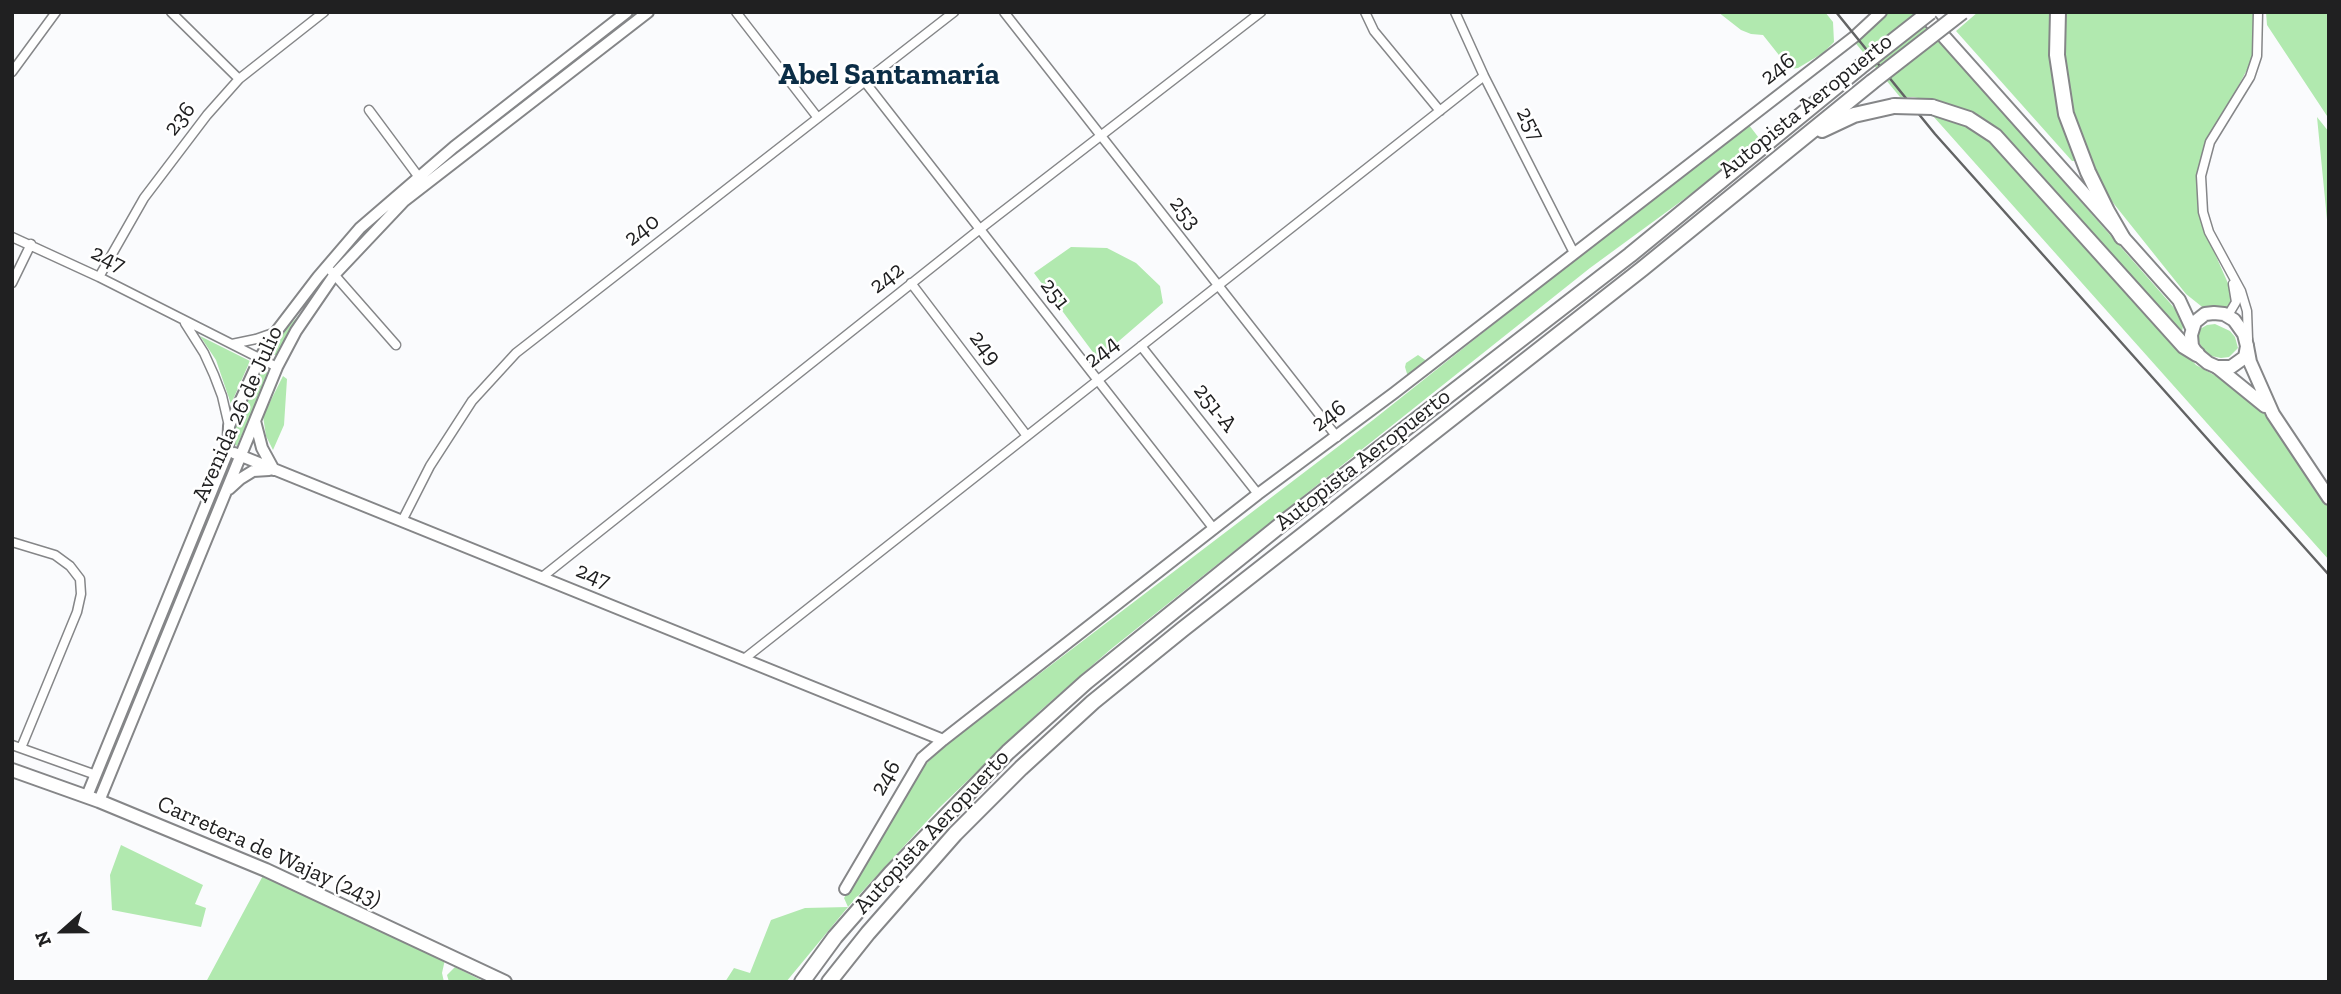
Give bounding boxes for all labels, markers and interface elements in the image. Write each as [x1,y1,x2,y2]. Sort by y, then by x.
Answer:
street label: Autopista Aeropuerto [1714,28,1898,184]
street label: 246 [1755,47,1801,91]
district label: Abel Santamaría [778,57,1000,93]
street label: 236 [158,97,202,141]
street label: 257 [1510,102,1550,146]
street label: 253 [1163,191,1207,235]
street label: 240 [619,208,665,252]
street label: 247 [86,239,130,279]
street label: 242 [864,256,910,300]
street label: 251 [1034,273,1076,315]
street label: Avenida 26 de Julio [187,322,289,506]
street label: 249 [963,325,1007,371]
street label: 244 [1079,330,1125,374]
street label: 251-A [1187,378,1243,438]
street label: Autopista Aeropuerto [1270,383,1456,537]
street label: 246 [1306,394,1352,438]
street label: 247 [572,557,614,595]
street label: Autopista Aeropuerto [849,744,1015,920]
street label: 246 [865,755,907,801]
street label: Carretera de Wajay (243) [153,790,385,914]
north arrow [28,896,98,966]
text: N [30,928,56,950]

